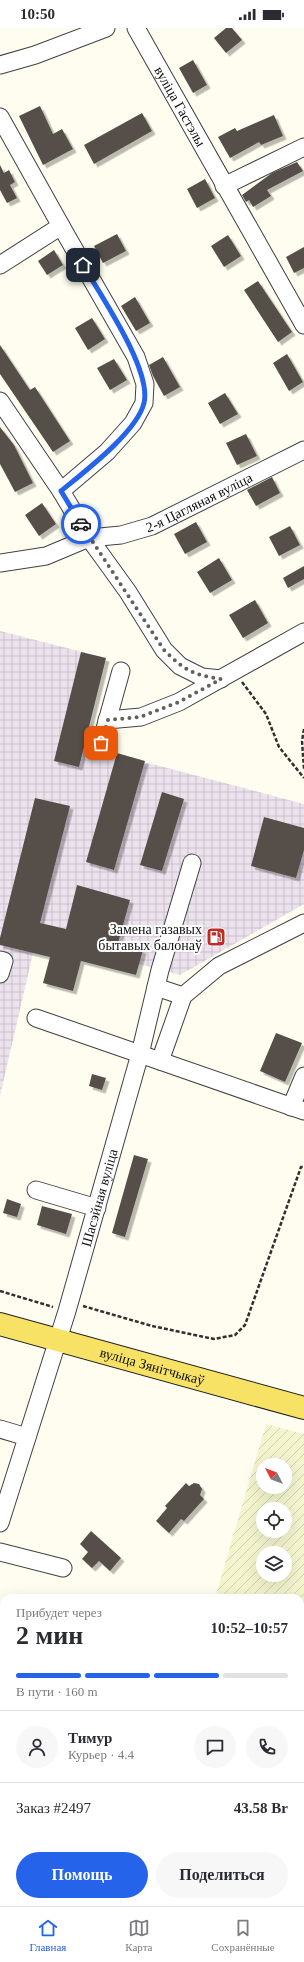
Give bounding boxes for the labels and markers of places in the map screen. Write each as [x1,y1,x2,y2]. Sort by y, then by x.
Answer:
pin [66,248,100,282]
pin [84,726,118,760]
place label: Замена газавых бытавых балонаў [98,922,202,953]
fuel station icon: Замена газавых бытавых балонаў [205,926,227,948]

